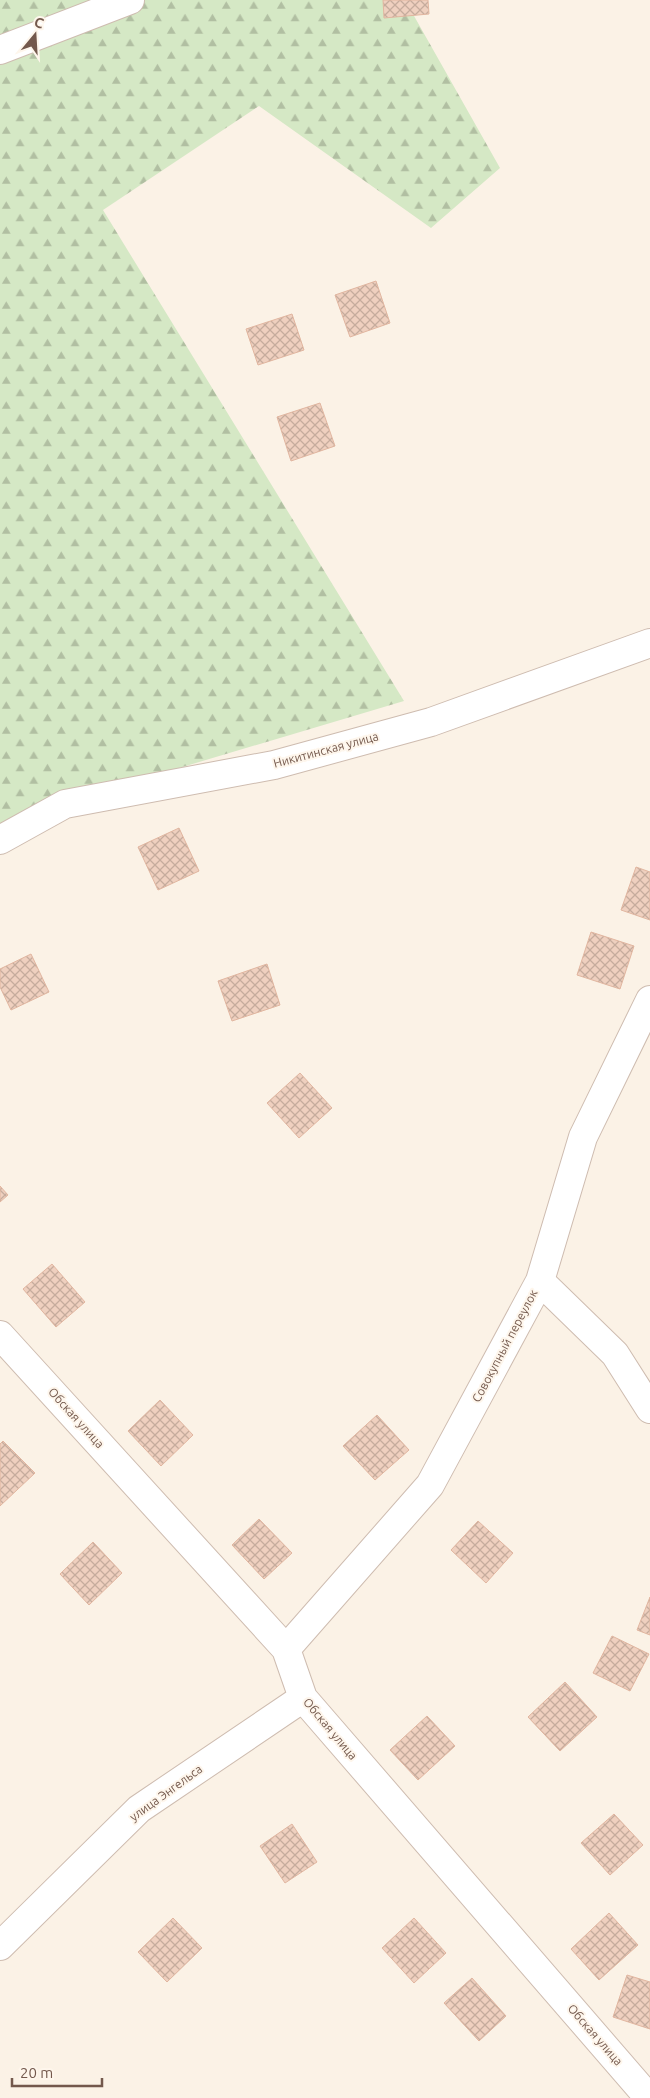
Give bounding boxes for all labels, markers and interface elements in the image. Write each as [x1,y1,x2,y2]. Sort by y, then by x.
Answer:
north arrow [10,10,60,60]
text: С [32,14,46,32]
street label: Никитинская улица [272,729,380,770]
street label: Совокупный переулок [469,1287,540,1404]
street label: Обская улица [46,1385,107,1450]
street label: Обская улица [301,1695,360,1762]
street label: улица Энгельса [127,1762,204,1823]
street label: Обская улица [565,2002,625,2068]
scale bar [12,2056,102,2088]
text: 20 m [20,2064,53,2081]

